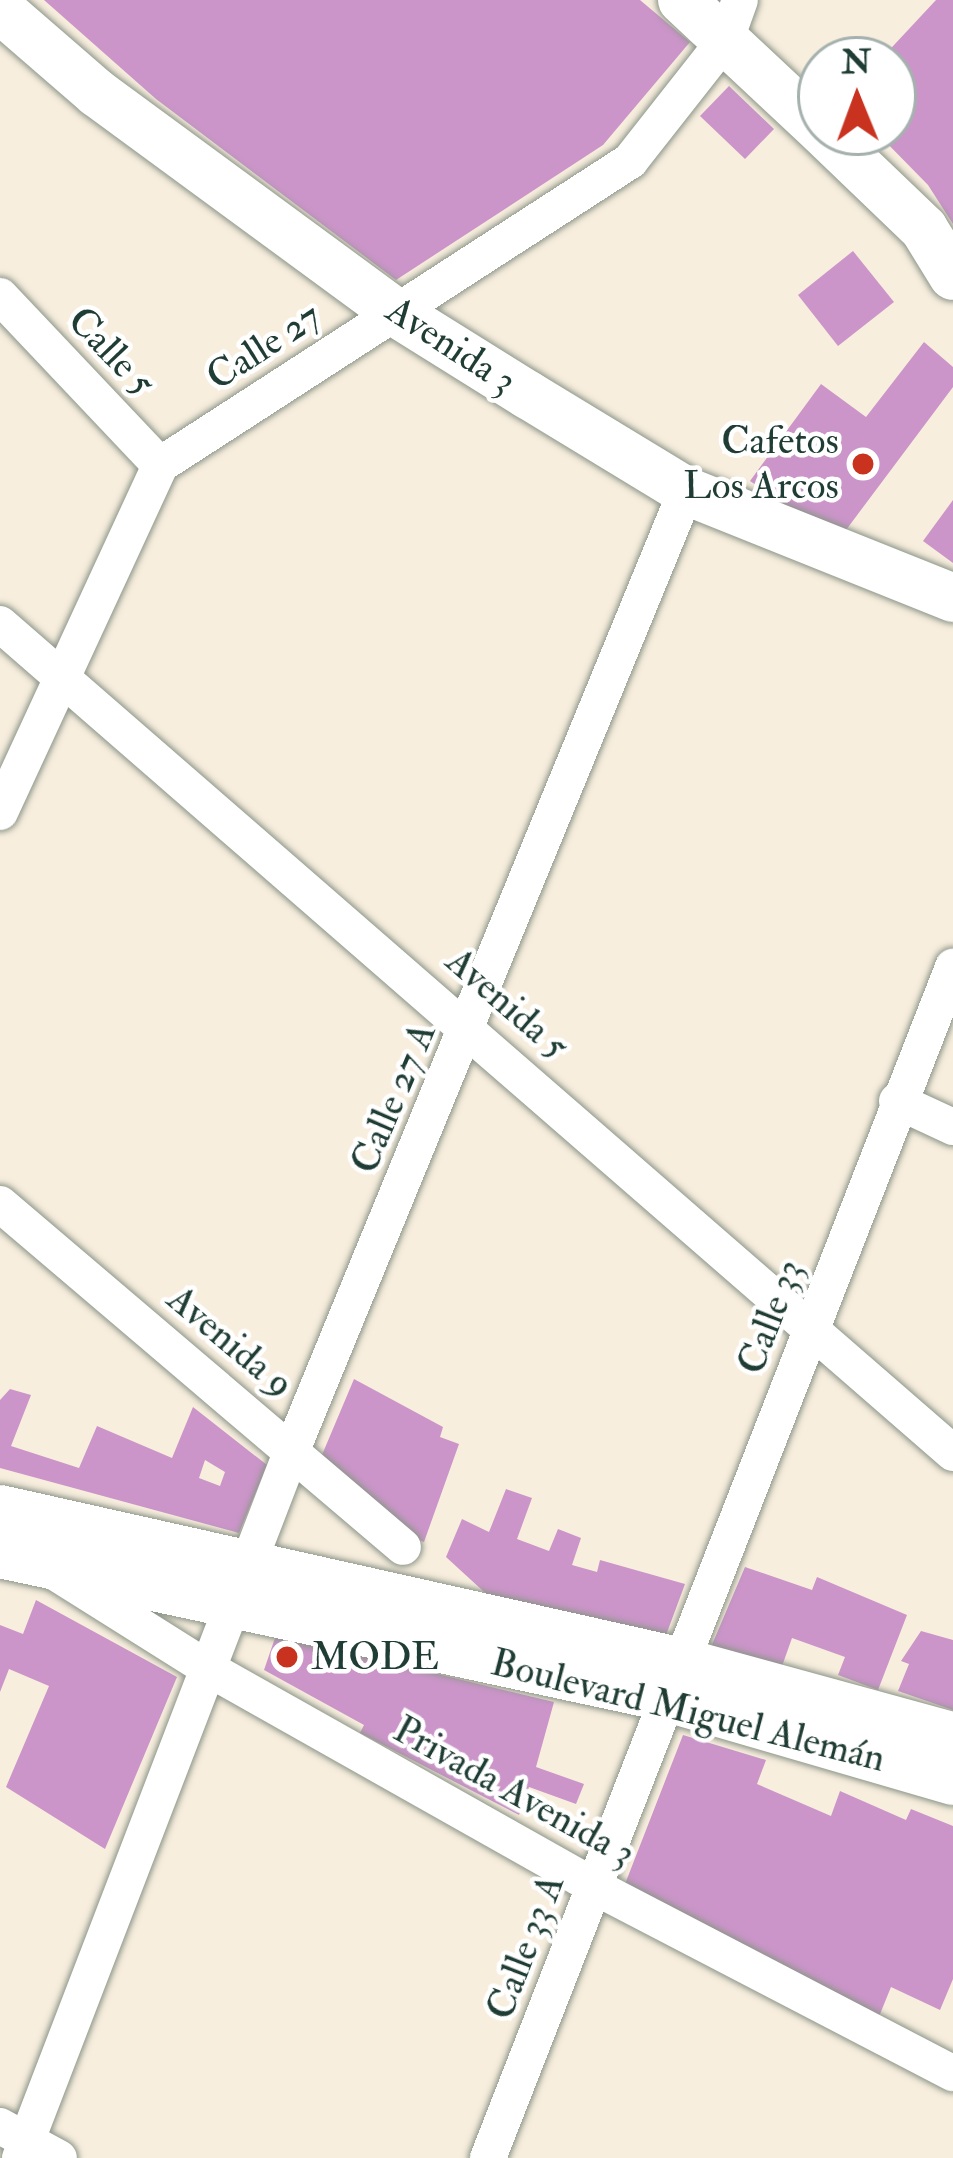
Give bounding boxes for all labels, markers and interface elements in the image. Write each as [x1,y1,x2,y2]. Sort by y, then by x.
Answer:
north arrow [797,36,917,156]
text: N [841,42,872,83]
street label: Avenida 3 [377,287,525,405]
street label: Calle 27 [198,293,330,401]
street label: Calle 5 [57,298,165,406]
place label: Cafetos Los Arcos [683,419,839,510]
marker: Cafetos Los Arcos [850,451,876,477]
street label: Avenida 5 [436,938,578,1070]
street label: Calle 27 A [341,1016,447,1180]
street label: Calle 33 [728,1253,814,1381]
street label: Avenida 9 [157,1276,303,1408]
place label: MODE [311,1634,439,1680]
street label: Boulevard Miguel Alemán [486,1639,890,1783]
marker: MODE [274,1644,300,1670]
street label: Privada Avenida 3 [385,1706,643,1878]
street label: Calle 33 A [477,1868,575,2026]

